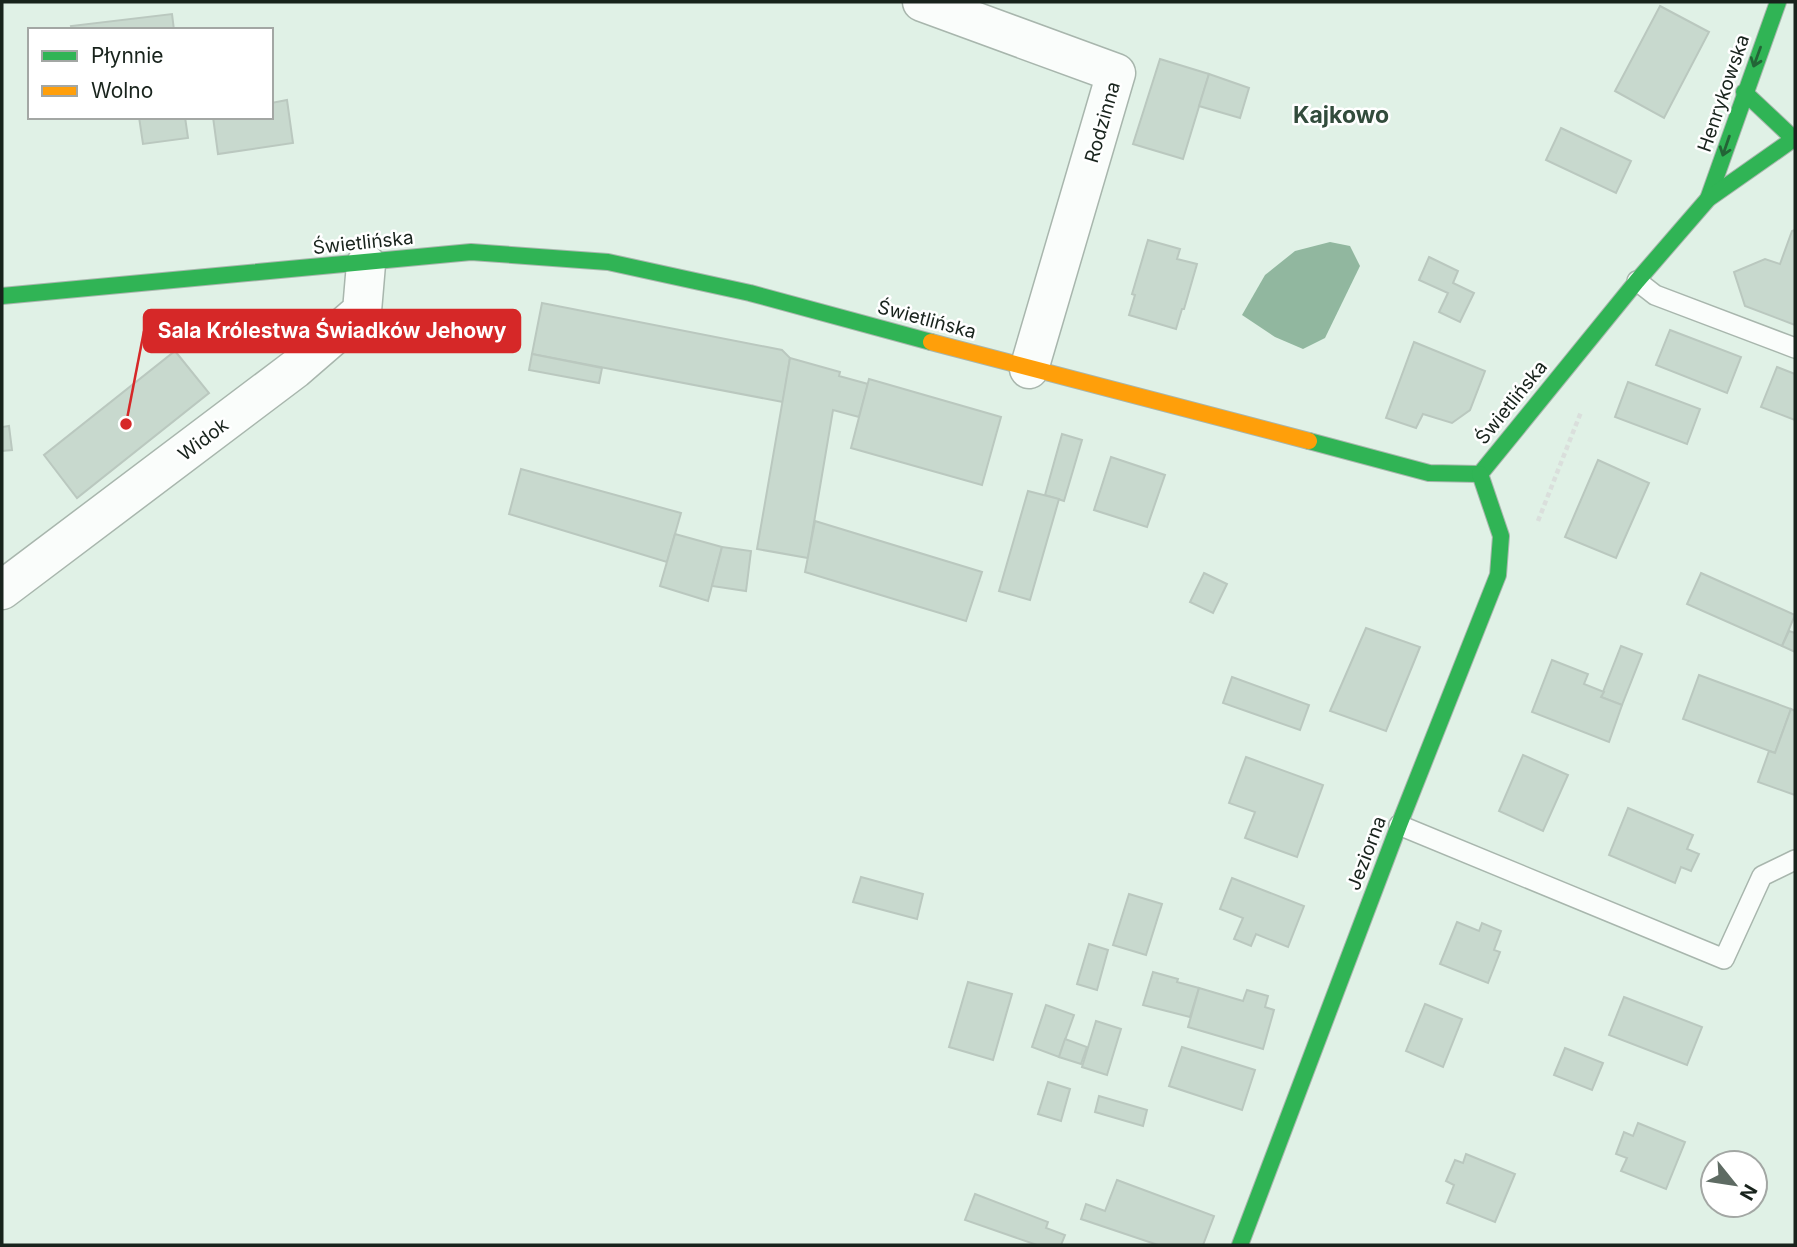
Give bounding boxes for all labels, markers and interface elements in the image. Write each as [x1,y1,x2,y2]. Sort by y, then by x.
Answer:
legend [28,28,273,119]
street label: Henrykowska [1693,32,1754,155]
text: Płynnie [91,43,164,68]
one-way arrow [1750,46,1762,68]
text: Wolno [91,78,153,103]
street label: Rodzinna [1080,79,1125,165]
district label: Kajkowo [1293,101,1389,129]
one-way arrow [1719,134,1731,156]
street label: Świetlińska [312,226,415,259]
street label: Świetlińska [875,295,979,344]
callout: Sala Królestwa Świadków Jehowy [144,310,520,352]
text: Sala Królestwa Świadków Jehowy [158,317,507,343]
street label: Świetlińska [1471,356,1552,449]
street label: Widok [174,413,233,466]
street label: Jeziorna [1342,813,1391,893]
north arrow [1699,1149,1769,1219]
text: N [1735,1180,1762,1204]

